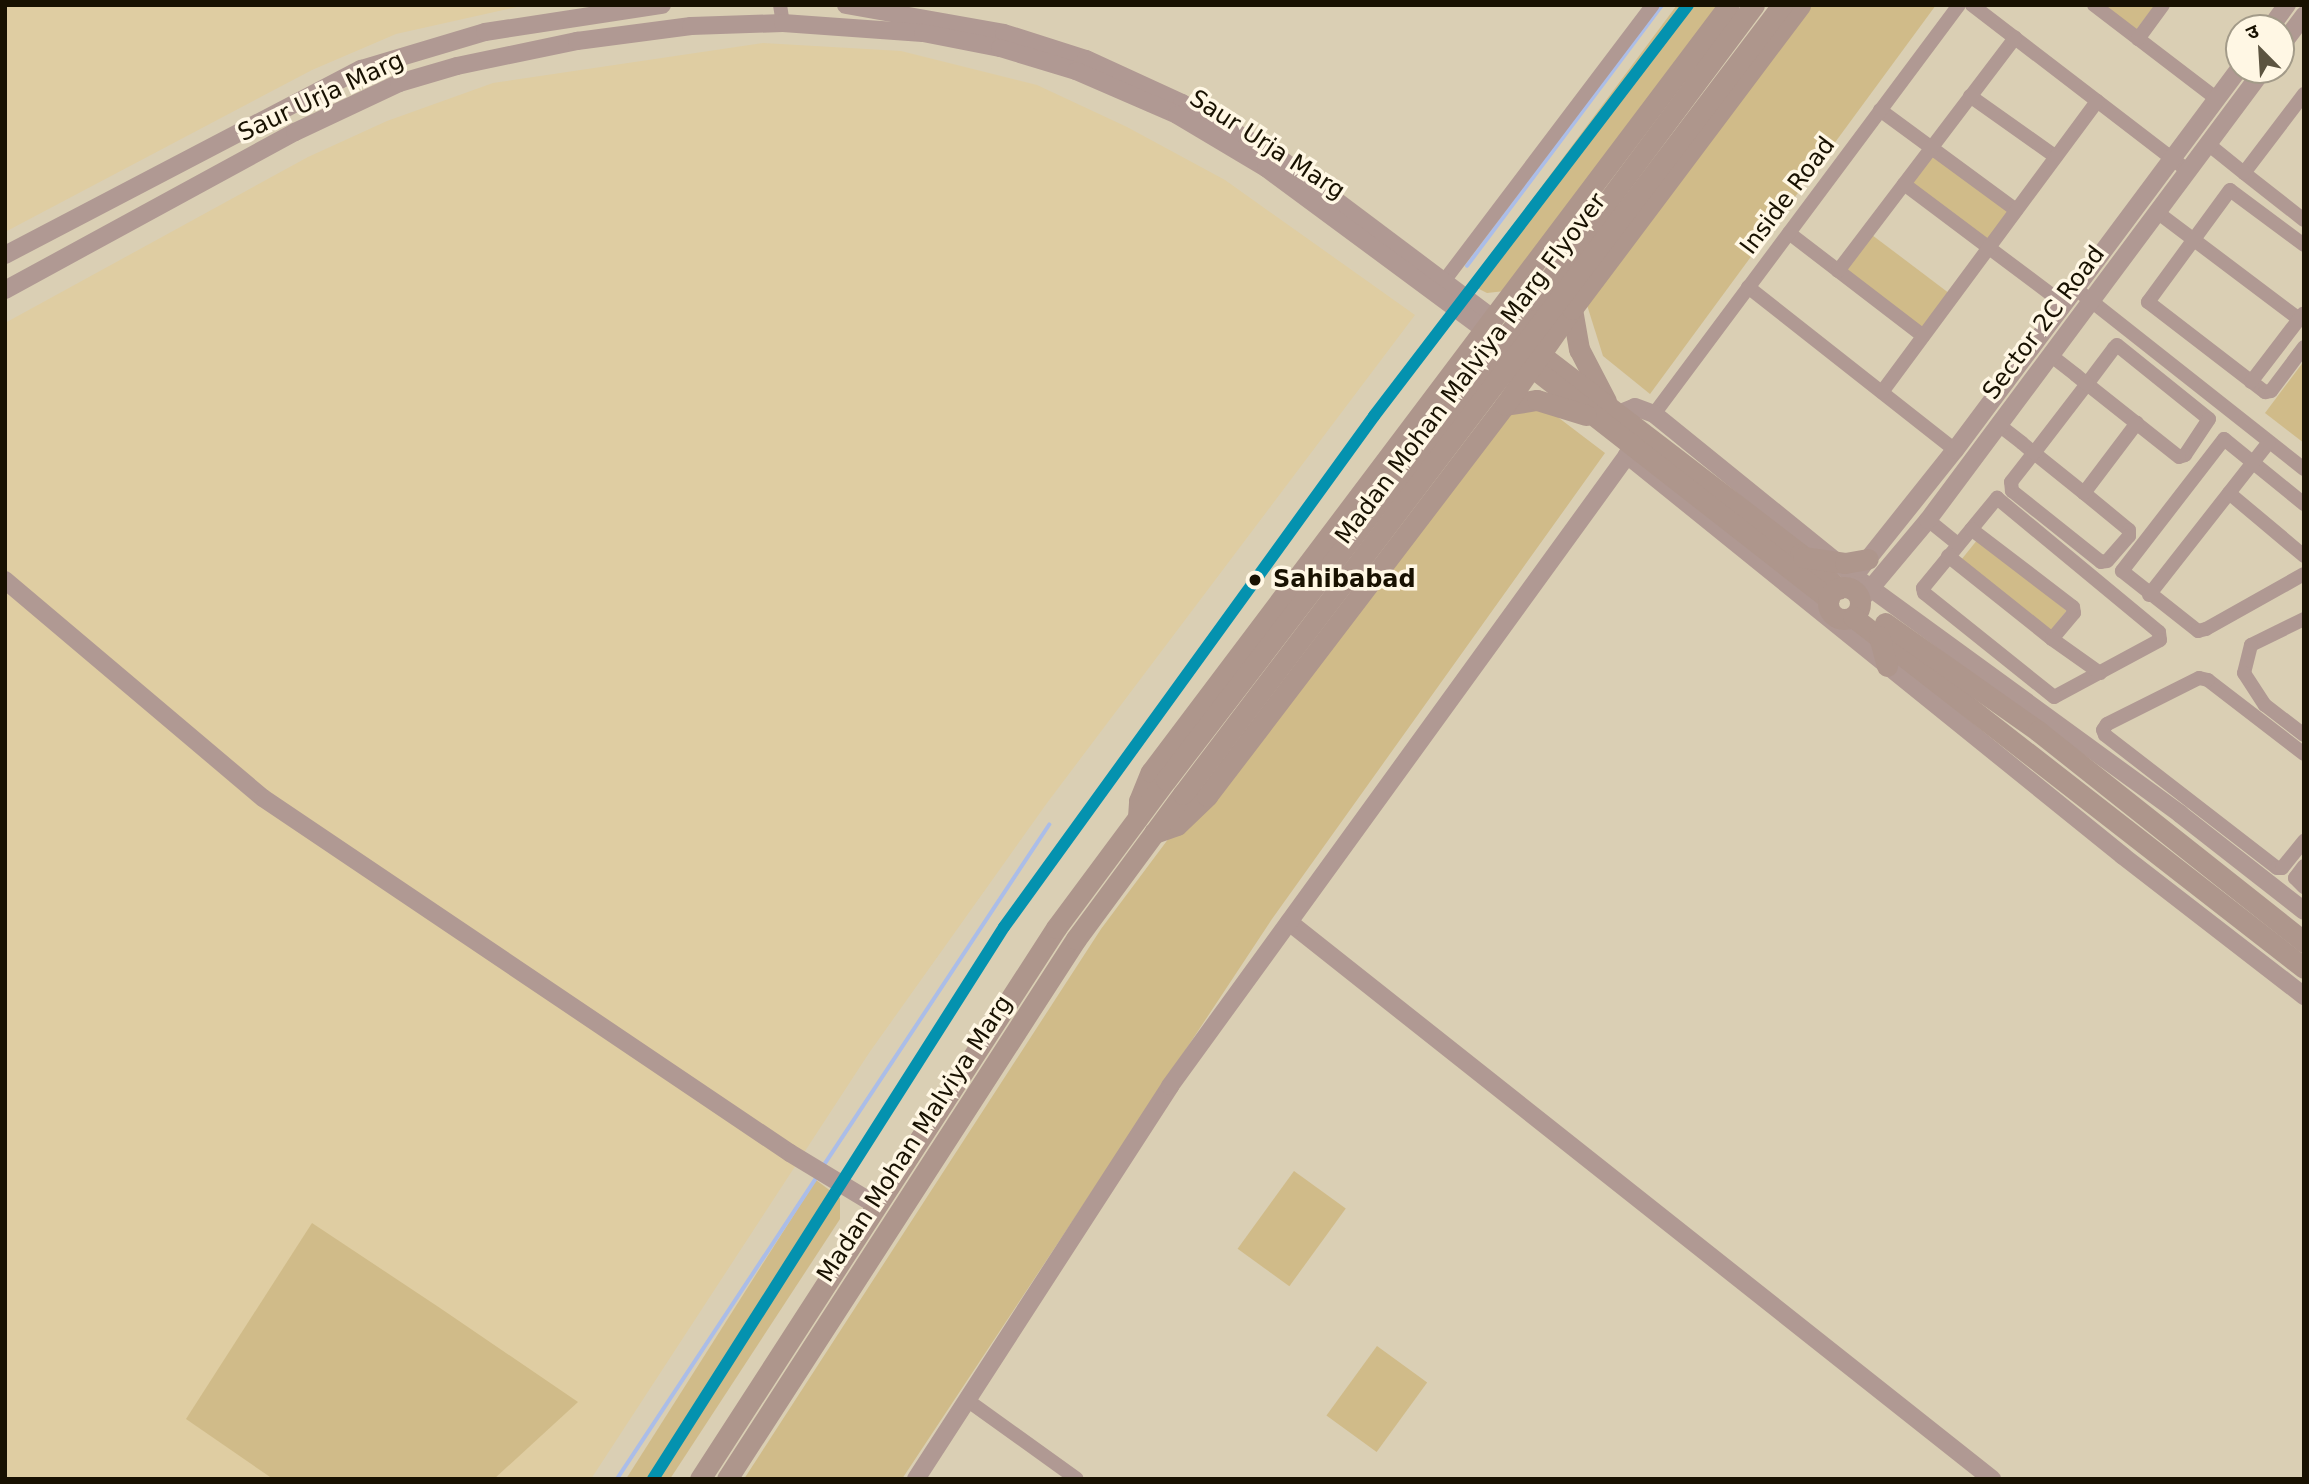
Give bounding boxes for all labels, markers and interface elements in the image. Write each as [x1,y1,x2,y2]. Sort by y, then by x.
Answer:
north arrow [2225,14,2295,84]
text: उ [2243,19,2262,44]
street label: Saur Urja Marg [234,46,408,148]
street label: Saur Urja Marg [1184,84,1350,206]
street label: Inside Road [1735,132,1841,260]
street label: Madan Mohan Malviya Marg Flyover [1330,188,1612,550]
street label: Sector 2C Road [1977,241,2111,405]
place label: Sahibabad [1273,566,1416,594]
marker: Sahibabad [1243,568,1267,592]
street label: Madan Mohan Malviya Marg [811,990,1019,1288]

